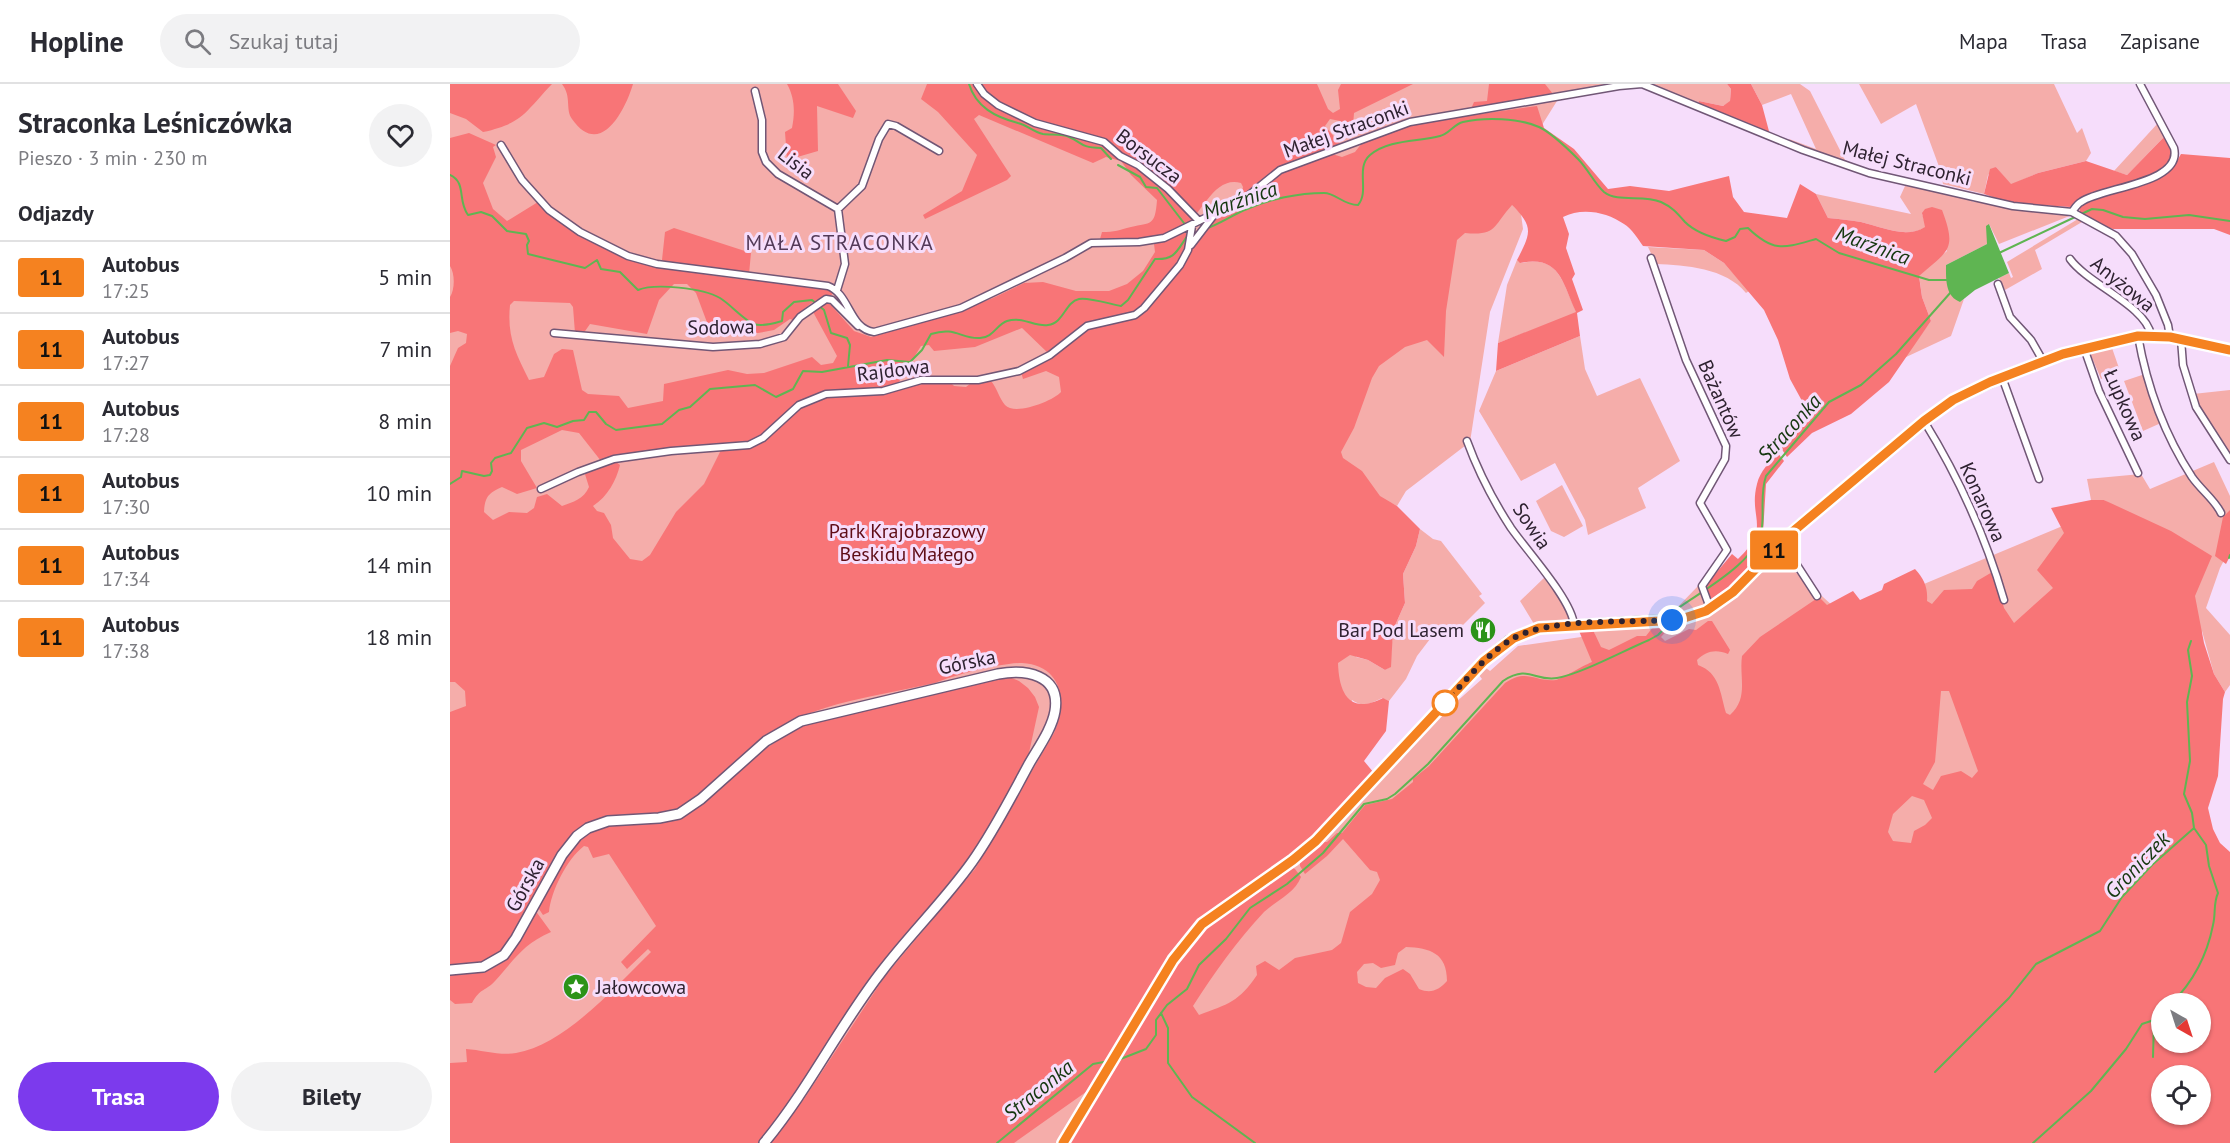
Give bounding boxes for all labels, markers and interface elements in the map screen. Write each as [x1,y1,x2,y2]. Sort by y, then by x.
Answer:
search box [160,14,580,68]
text: Hopline [30,23,124,60]
icon: search [181,25,214,58]
text: Szukaj tutaj [229,27,339,55]
text: Mapa [1959,28,2008,55]
text: Trasa [2041,28,2087,55]
text: Zapisane [2120,28,2200,55]
street label: Małej Straconki [1280,94,1412,164]
text: Straconka Leśniczówka [18,104,292,141]
button: heart [369,104,432,167]
street label: Borsucza [1111,123,1187,189]
street label: Małej Straconki [1840,134,1974,192]
street label: Lisia [772,141,820,185]
text: Pieszo · 3 min · 230 m [18,145,208,171]
water label: Marźnica [1199,174,1281,225]
text: Odjazdy [18,199,94,227]
water label: Marźnica [1832,219,1914,271]
district label: MAŁA STRACONKA [746,229,934,256]
text: Autobus [102,250,179,278]
street label: Anyżowa [2085,250,2161,318]
text: 5 min [378,263,432,291]
text: 11 [39,264,63,291]
text: 17:25 [102,278,150,304]
street label: Sodowa [687,313,755,341]
text: Autobus [102,322,179,350]
text: 7 min [380,335,432,363]
text: 11 [39,336,63,363]
text: 17:27 [102,350,150,376]
street label: Rajdowa [855,353,931,387]
street label: Bażantów [1692,356,1750,443]
street label: Łupkowa [2098,365,2152,445]
water label: Straconka [1751,388,1827,468]
text: Autobus [102,394,179,422]
text: 8 min [378,407,432,435]
text: 11 [39,408,63,435]
text: 17:28 [102,422,150,448]
street label: Konarowa [1954,458,2012,546]
text: Autobus [102,466,179,494]
text: 10 min [366,479,432,507]
text: 11 [39,480,63,507]
text: 17:30 [102,494,150,520]
street label: Sowia [1507,498,1557,554]
park label: Park Krajobrazowy Beskidu Małego [829,518,986,567]
line badge: 11 [1747,530,1801,570]
text: 11 [1762,537,1786,564]
text: Autobus [102,538,179,566]
text: 14 min [366,551,432,579]
text: 11 [39,552,63,579]
text: 17:34 [102,566,150,592]
your location [1657,605,1687,635]
text: Autobus [102,610,179,638]
restaurant icon: Bar Pod Lasem [1468,615,1498,645]
place label: Bar Pod Lasem [1338,617,1464,643]
text: 18 min [366,623,432,651]
text: 11 [39,624,63,651]
text: 17:38 [102,638,150,664]
street label: Górska [936,643,998,681]
unlabelled marker [1432,690,1458,716]
water label: Groniczek [2099,825,2176,904]
street label: Górska [500,853,550,917]
place icon: Jałowcowa [561,972,591,1002]
place label: Jałowcowa [595,974,686,1000]
north arrow [2151,993,2211,1053]
map controls [2151,993,2211,1125]
water label: Straconka [997,1053,1079,1127]
button: Trasa [18,1062,219,1131]
button: Bilety [231,1062,432,1131]
button: locate [2151,1065,2211,1125]

